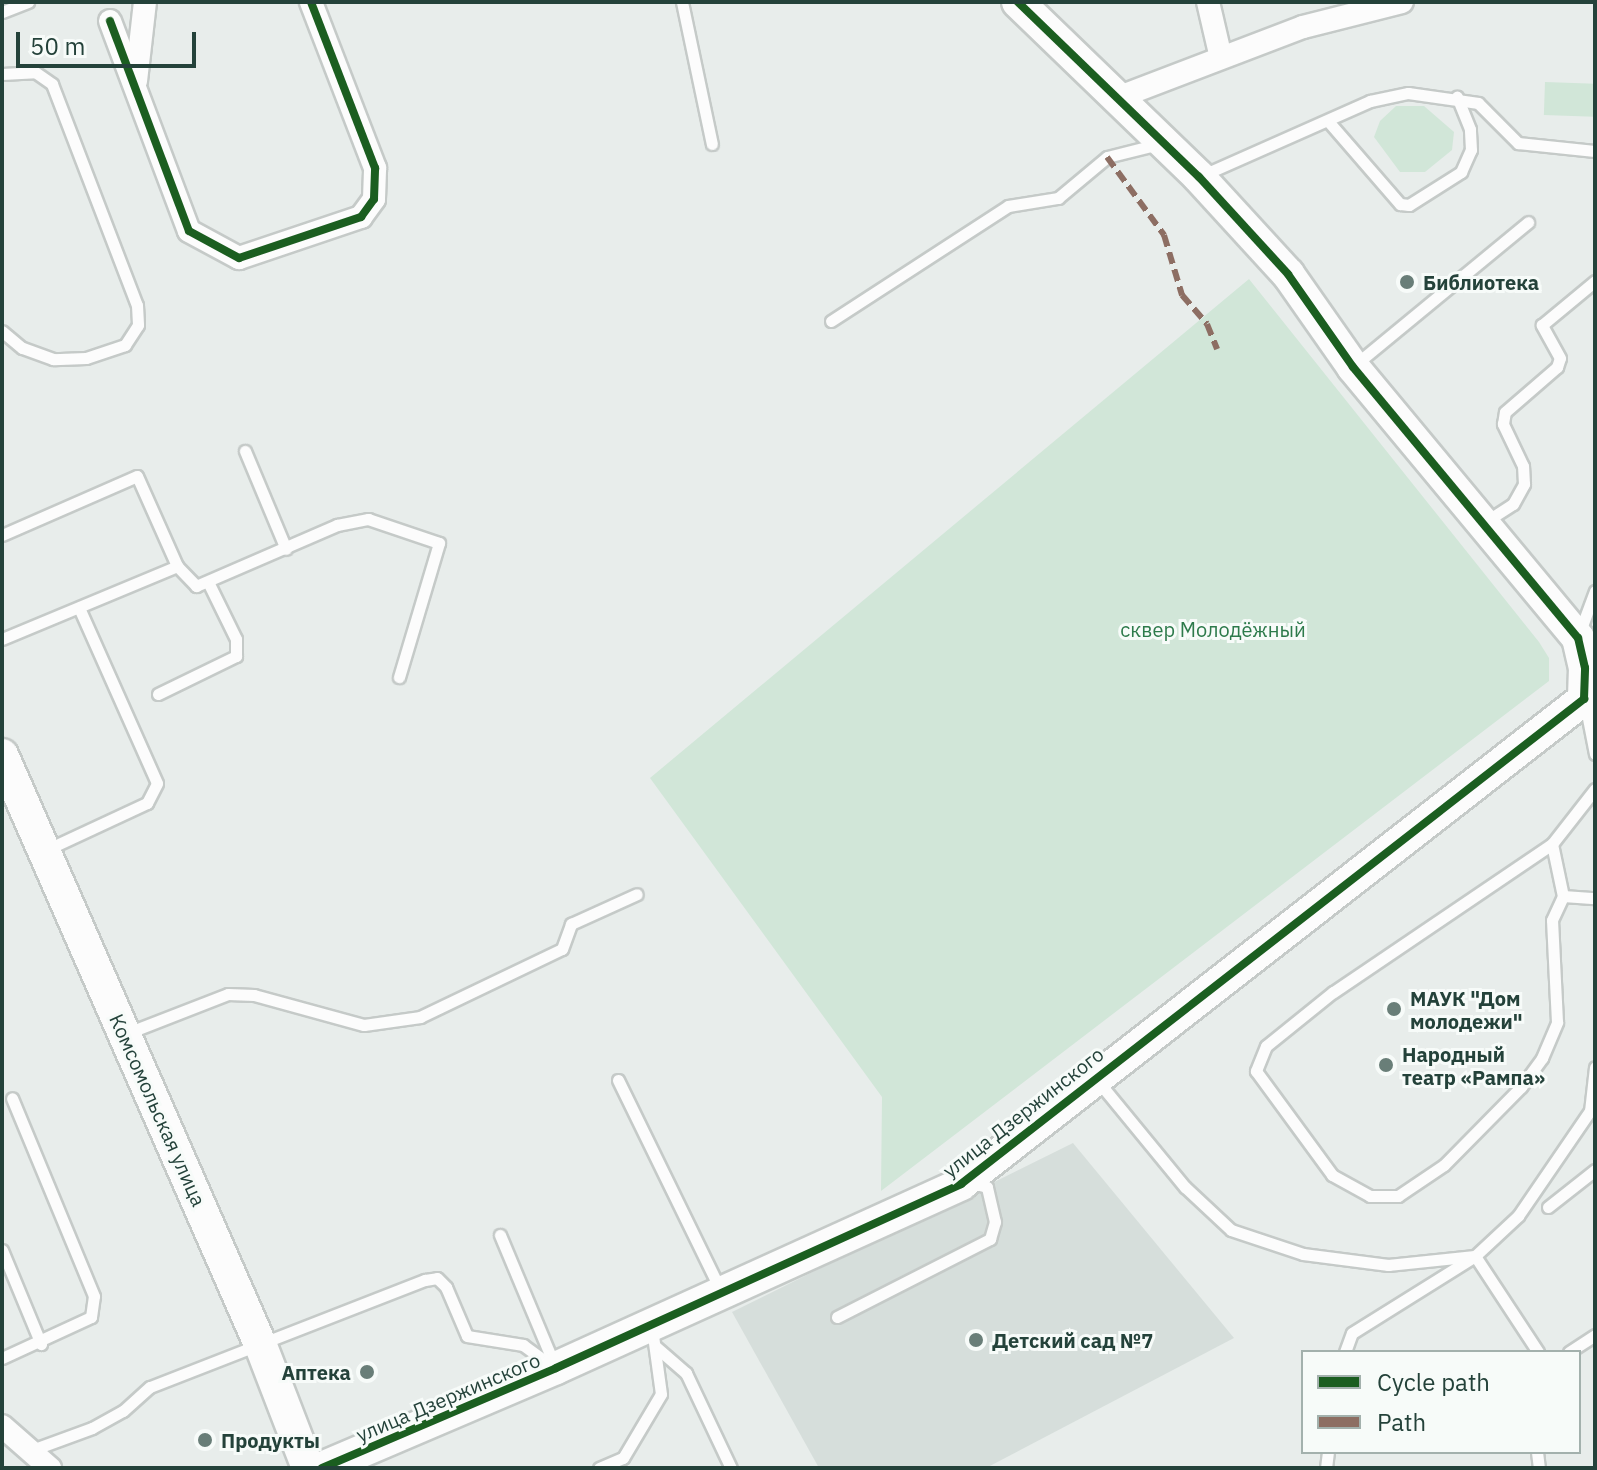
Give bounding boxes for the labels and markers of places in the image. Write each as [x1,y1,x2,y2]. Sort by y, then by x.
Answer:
place label: Библиотека [1423,270,1539,294]
marker: Библиотека [1398,273,1416,291]
place label: МАУК "Дом молодежи" [1410,986,1523,1033]
marker: МАУК "Дом молодежи" [1385,1000,1403,1018]
place label: Народный театр «Рампа» [1402,1042,1545,1089]
marker: Народный театр «Рампа» [1377,1056,1395,1074]
place label: Детский сад №7 [992,1328,1153,1352]
marker: Детский сад №7 [967,1331,985,1349]
place label: Аптека [281,1360,351,1384]
marker: Аптека [358,1363,376,1381]
place label: Продукты [221,1428,320,1452]
marker: Продукты [196,1431,214,1449]

